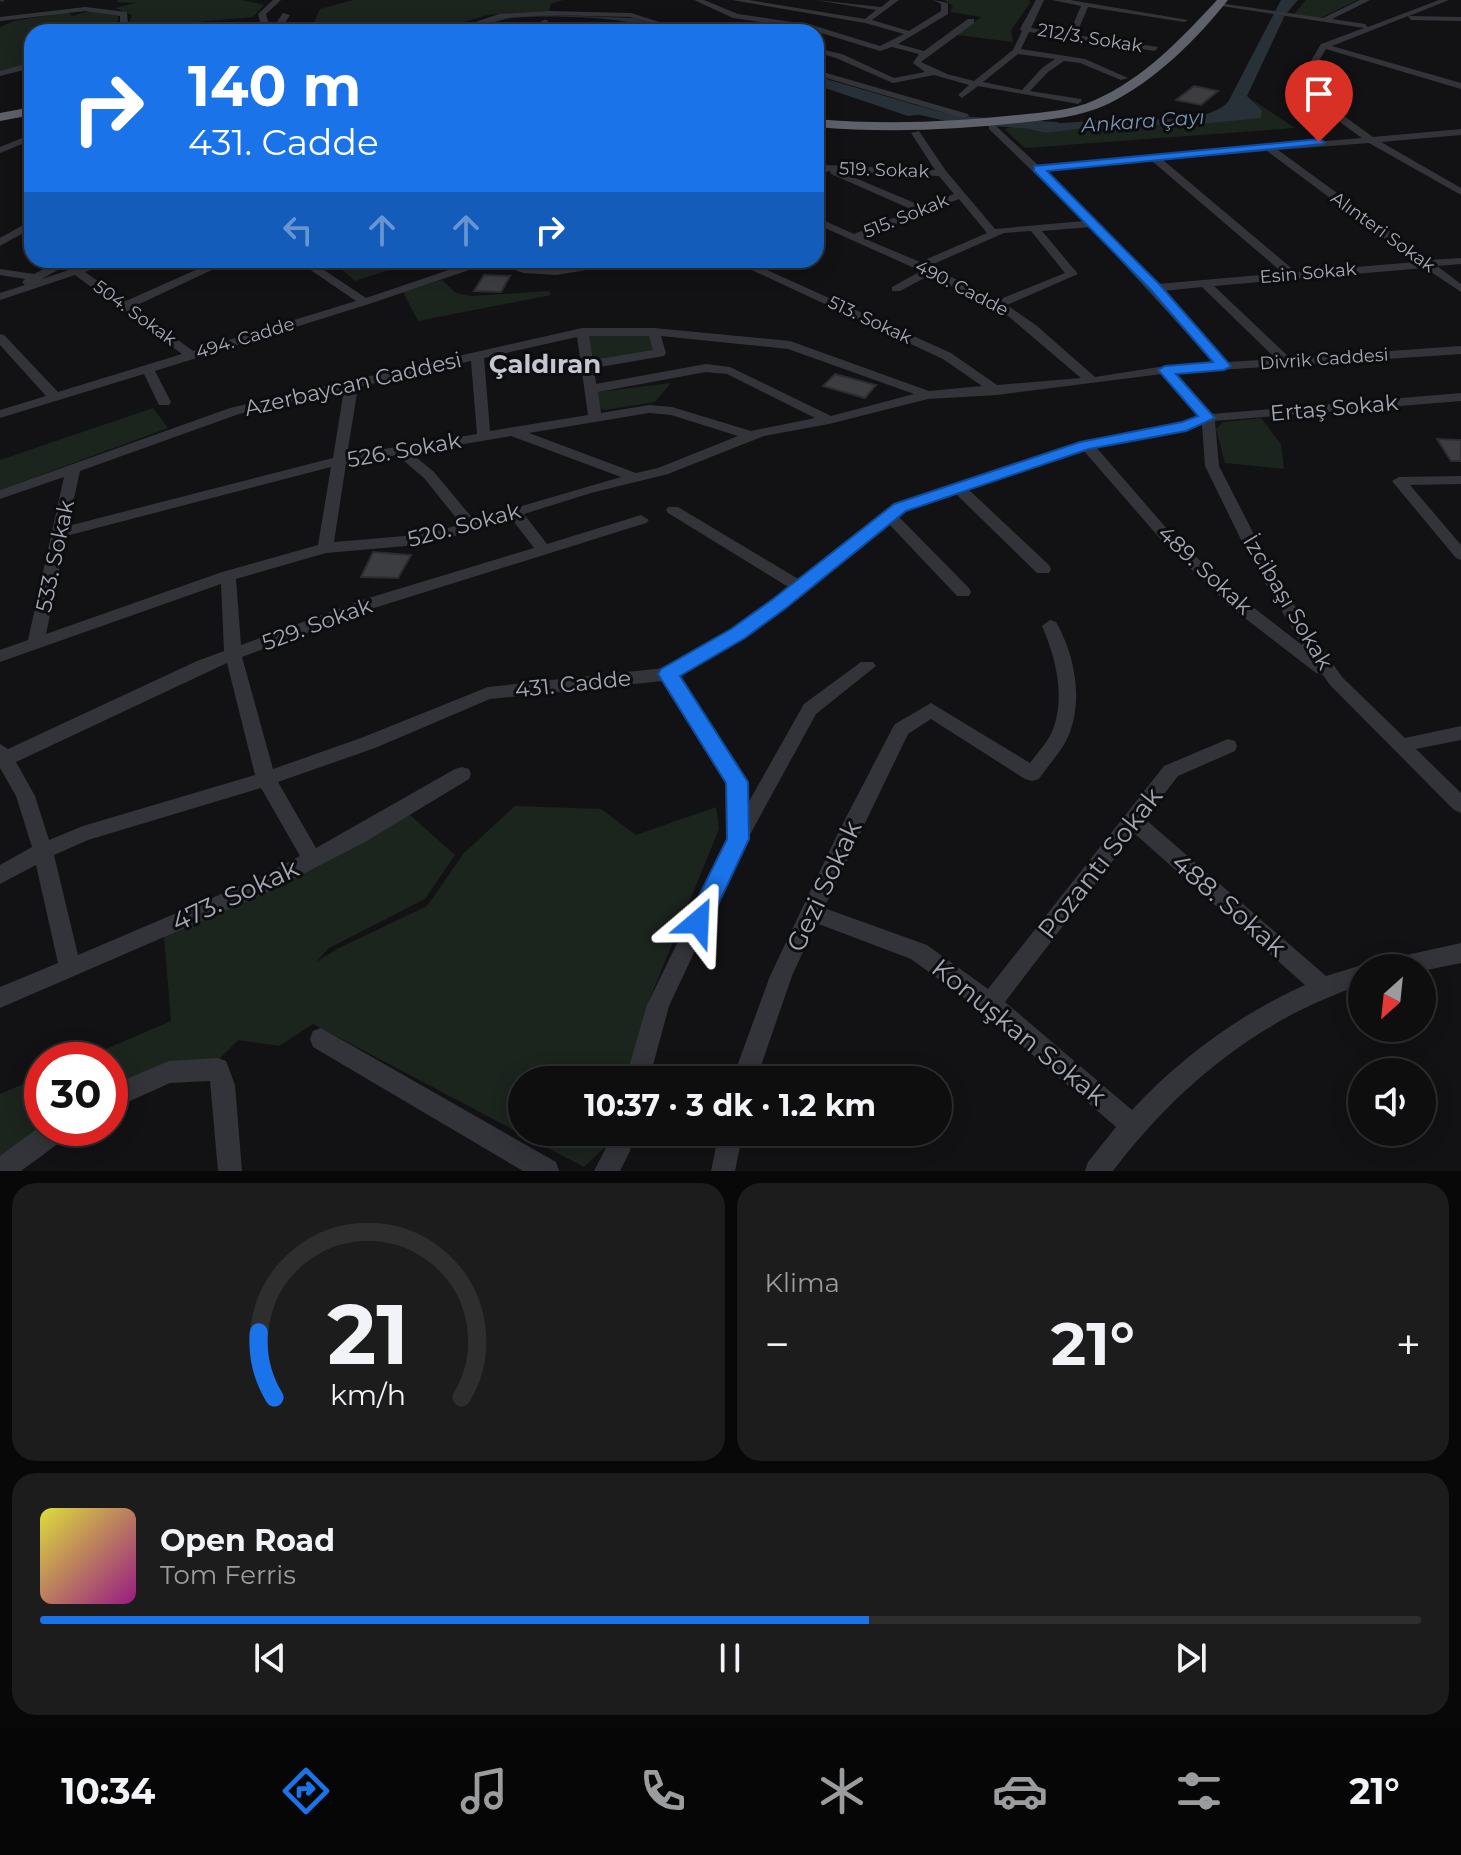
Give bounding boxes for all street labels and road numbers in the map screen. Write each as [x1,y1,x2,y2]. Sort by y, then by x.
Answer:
street label: 212/3. Sokak [1036,19,1144,57]
street label: 519. Sokak [838,157,930,183]
street label: Alınteri Sokak [1327,187,1440,277]
street label: 515. Sokak [860,189,952,243]
street label: 490. Cadde [912,255,1012,321]
street label: Esin Sokak [1259,258,1357,288]
street label: 504. Sokak [89,276,181,351]
street label: 513. Sokak [825,291,916,349]
street label: 494. Cadde [193,313,297,363]
street label: Divrik Caddesi [1259,344,1389,374]
street label: Azerbaycan Caddesi [242,346,464,422]
street label: Ertaş Sokak [1269,389,1400,427]
street label: 526. Sokak [345,427,464,473]
street label: 533. Sokak [30,497,80,615]
street label: 520. Sokak [405,497,524,553]
street label: 489. Sokak [1152,520,1258,621]
street label: İzcibaşı Sokak [1237,530,1339,675]
street label: 529. Sokak [258,591,376,656]
street label: 431. Cadde [514,664,632,704]
street label: Pozantı Sokak [1031,781,1169,945]
street label: Gezi Sokak [780,815,869,957]
street label: 488. Sokak [1165,846,1293,964]
street label: 473. Sokak [166,851,304,938]
street label: Konuşkan Sokak [925,952,1113,1112]

